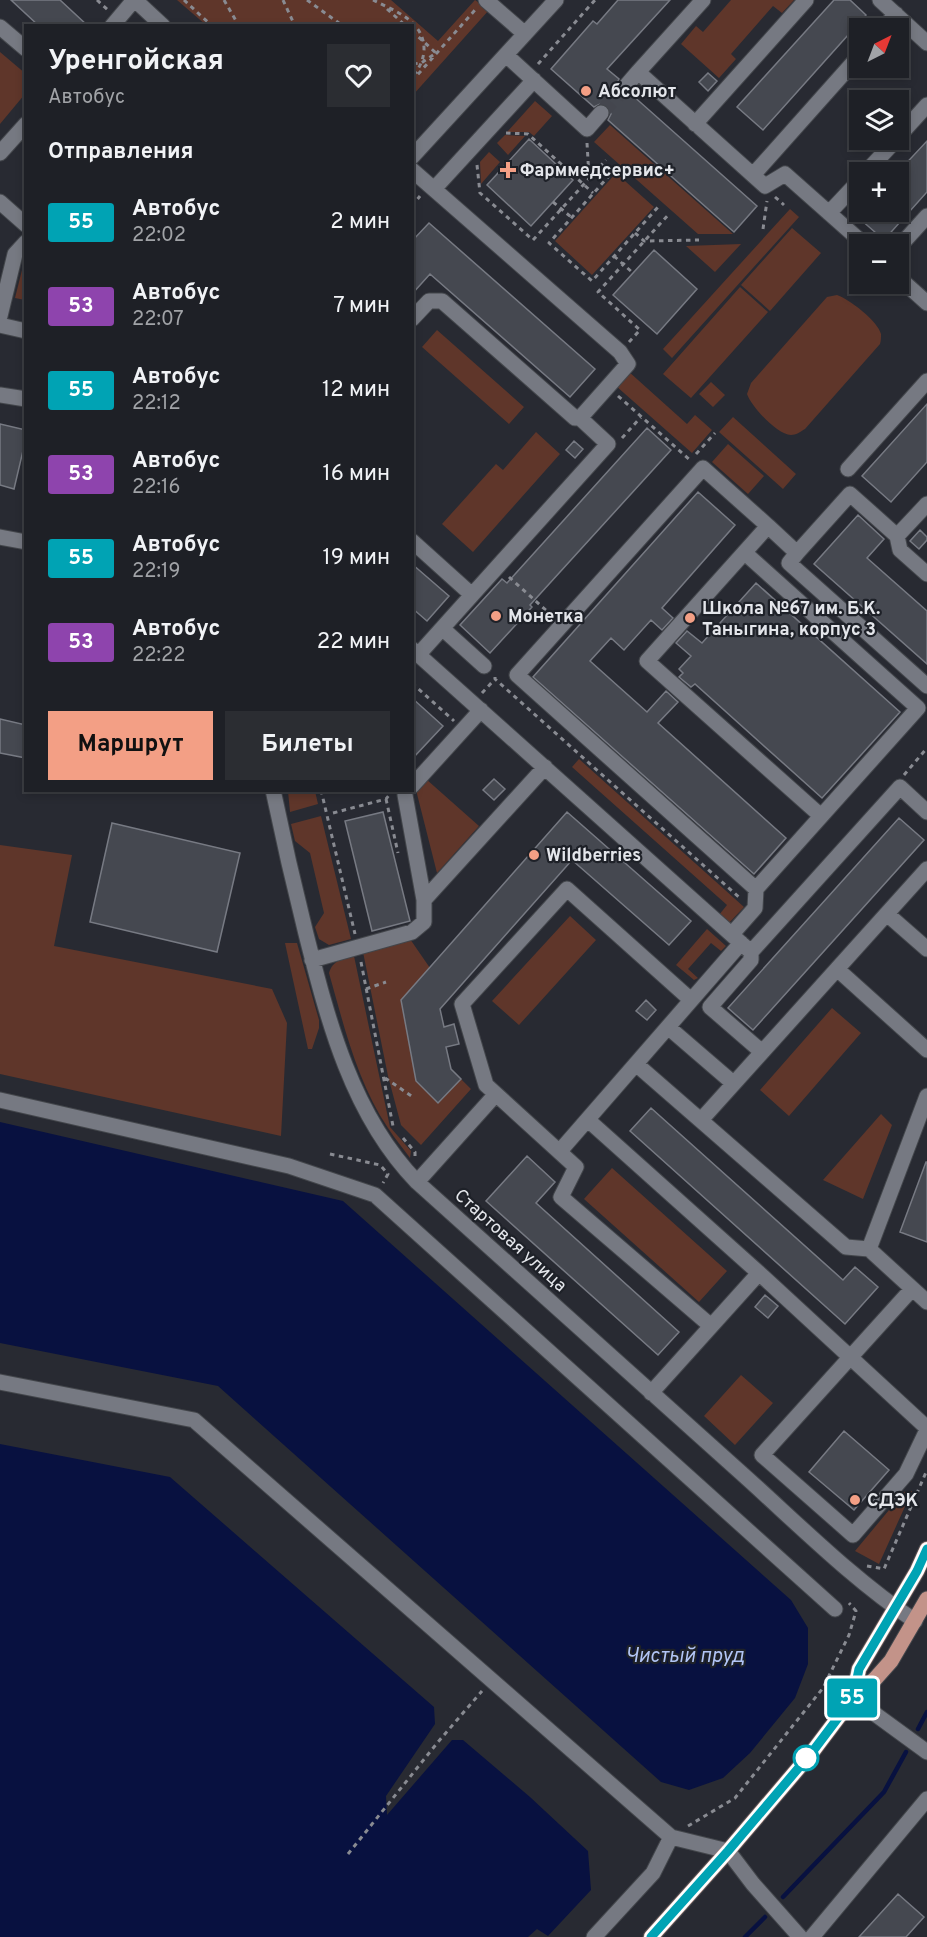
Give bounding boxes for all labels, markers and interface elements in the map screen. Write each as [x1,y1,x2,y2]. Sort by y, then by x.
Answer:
north arrow [849,18,909,78]
map controls [849,18,909,294]
text: Уренгойская [48,44,224,80]
button: heart [327,44,390,107]
place label: Абсолют [598,81,677,104]
marker: Абсолют [579,84,593,98]
text: Автобус [48,85,125,111]
button: layers [849,90,909,150]
text: Отправления [48,139,193,166]
place label: Фарммедсервис+ [520,160,675,183]
button: + [849,162,909,222]
marker: Фарммедсервис+ [501,163,515,177]
text: Автобус [132,196,220,223]
text: 55 [68,209,94,236]
text: 2 мин [330,209,390,236]
text: 22:02 [132,223,186,249]
button: − [849,234,909,294]
text: Автобус [132,280,220,307]
text: 53 [68,293,94,320]
text: 7 мин [333,293,390,320]
text: 22:07 [132,307,184,333]
text: Автобус [132,364,220,391]
text: 55 [68,377,94,404]
text: 12 мин [322,377,390,404]
text: 22:12 [132,391,181,417]
text: Автобус [132,448,220,475]
text: 53 [68,461,94,488]
text: 16 мин [322,461,390,488]
text: 22:16 [132,475,180,501]
text: Автобус [132,532,220,559]
text: 55 [68,545,94,572]
text: 19 мин [322,545,390,572]
text: 22:19 [132,559,180,585]
place label: Школа №67 им. Б.К. Таныгина, корпус 3 [702,598,880,642]
place label: Монетка [508,606,584,629]
marker: Монетка [489,609,503,623]
marker: Школа №67 им. Б.К. Таныгина, корпус 3 [683,611,697,625]
text: Автобус [132,616,220,643]
text: 53 [68,629,94,656]
text: 22 мин [317,629,390,656]
text: 22:22 [132,643,185,669]
button: Маршрут [48,711,213,780]
button: Билеты [225,711,390,780]
place label: Wildberries [546,845,641,868]
marker: Wildberries [527,848,541,862]
street label: Стартовая улица [449,1184,571,1298]
place label: СДЭК [867,1490,919,1513]
marker: СДЭК [848,1493,862,1507]
water label: Чистый пруд [626,1644,744,1670]
line badge: 55 [825,1678,879,1718]
text: 55 [839,1685,865,1712]
unlabelled marker [793,1745,819,1771]

